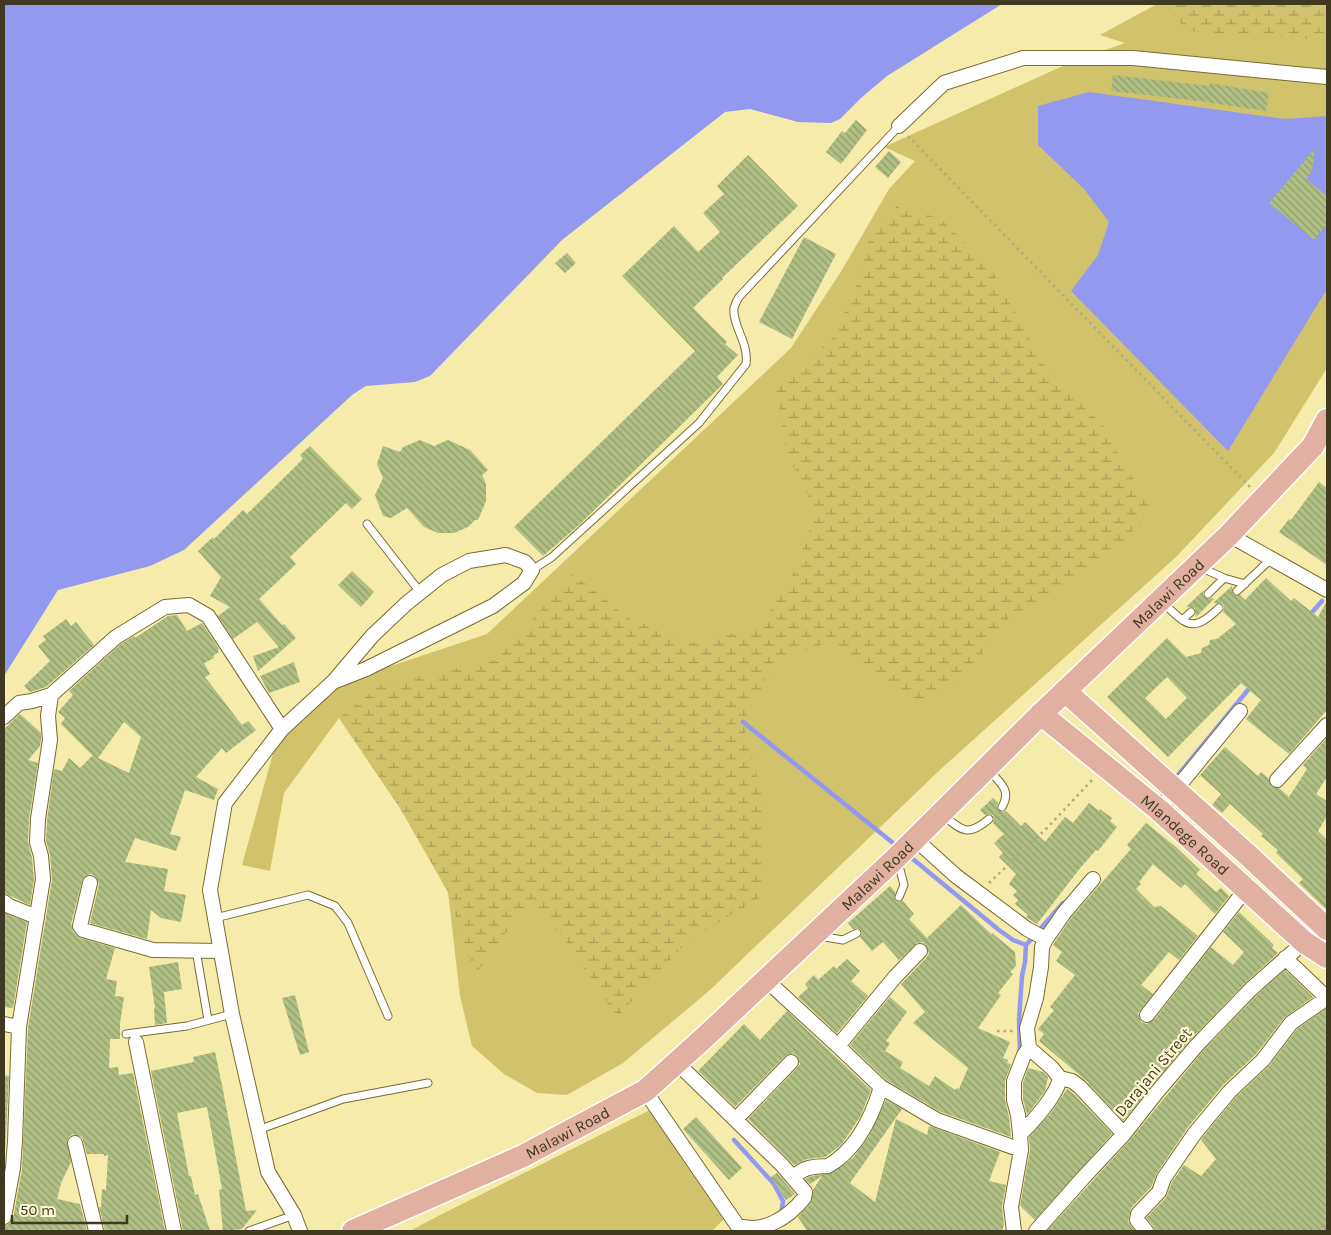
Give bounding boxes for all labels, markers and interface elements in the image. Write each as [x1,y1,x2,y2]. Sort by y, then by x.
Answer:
street label: Malawi Road [1128,554,1208,632]
street label: Mlandege Road [1137,790,1233,879]
street label: Malawi Road [837,837,917,914]
street label: Darajani Street [1110,1024,1196,1120]
street label: Malawi Road [522,1102,613,1163]
scale bar [12,1192,128,1224]
text: 50 m [20,1201,55,1219]

